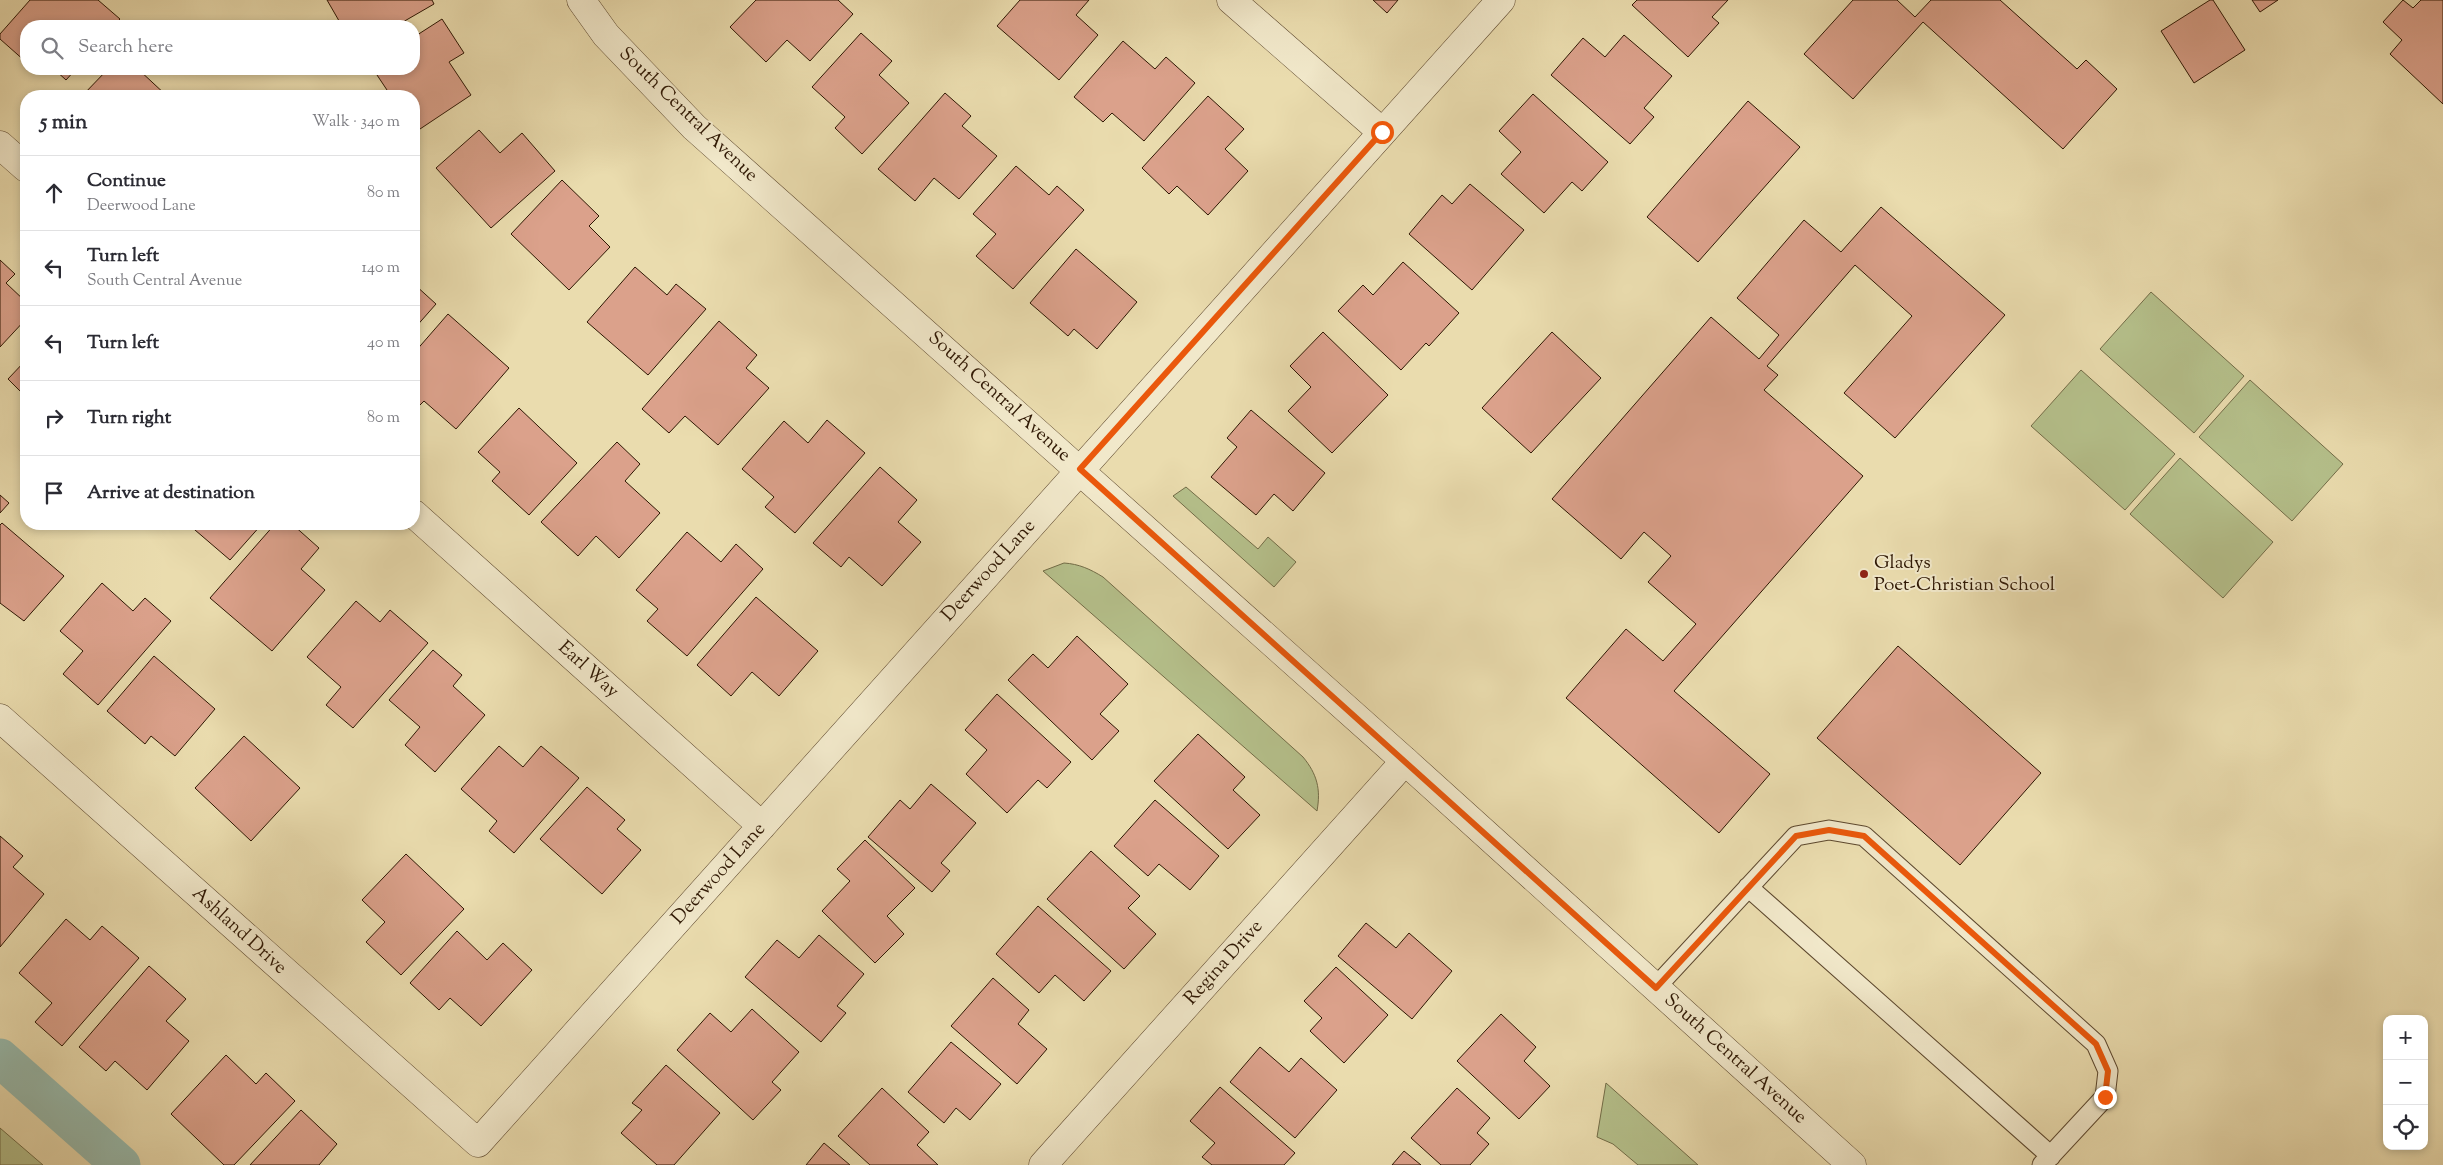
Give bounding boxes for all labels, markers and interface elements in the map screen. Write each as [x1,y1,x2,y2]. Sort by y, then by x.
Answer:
search box [20,20,420,75]
icon: search [38,34,66,62]
text: Search here [78,34,173,61]
street label: South Central Avenue [612,41,764,189]
text: 5 min [40,108,87,138]
text: Walk · 340 m [312,111,400,134]
route start [1371,121,1394,144]
text: Continue [87,168,166,195]
icon: ahead [40,179,68,207]
text: 80 m [367,182,400,205]
text: Deerwood Lane [87,195,196,218]
text: Turn left [87,243,159,270]
icon: left [40,254,68,282]
text: 140 m [362,257,400,280]
text: South Central Avenue [87,270,242,293]
street label: South Central Avenue [922,325,1077,469]
icon: left [40,329,68,357]
text: Turn left [87,330,159,357]
text: 40 m [367,332,400,355]
icon: right [40,404,68,432]
text: Turn right [87,405,171,432]
text: 80 m [367,407,400,430]
icon: arrive [40,479,68,507]
text: Arrive at destination [87,480,255,507]
street label: Deerwood Lane [936,514,1042,628]
place label: Gladys Poet-Christian School [1874,550,2055,599]
marker: Gladys Poet-Christian School [1858,568,1870,580]
street label: Earl Way [551,635,625,705]
street label: Deerwood Lane [666,817,772,931]
street label: Ashland Drive [186,881,293,981]
street label: Regina Drive [1178,914,1270,1012]
street label: South Central Avenue [1658,987,1813,1131]
map controls [2383,1015,2428,1150]
button: + [2383,1015,2428,1060]
button: − [2383,1060,2428,1105]
route end [2094,1086,2117,1109]
button: locate [2383,1105,2428,1150]

